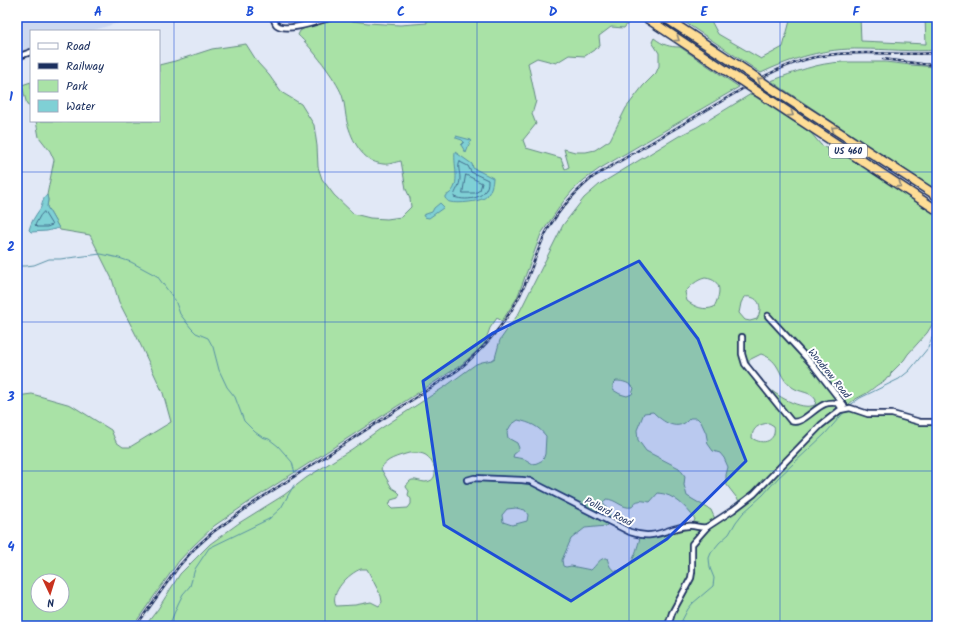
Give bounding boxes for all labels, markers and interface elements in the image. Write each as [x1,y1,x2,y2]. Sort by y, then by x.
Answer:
text: A [94,2,102,23]
text: B [246,2,254,23]
text: C [397,2,405,23]
text: D [549,2,558,23]
text: E [700,2,708,23]
text: F [852,2,860,23]
legend [30,30,160,122]
one-way arrow [673,34,680,41]
text: Road [66,37,91,56]
text: Railway [66,57,104,76]
text: Park [66,77,88,96]
one-way arrow [757,78,764,85]
text: 1 [9,87,13,108]
text: Water [66,97,96,116]
one-way arrow [787,109,794,117]
one-way arrow [831,126,838,134]
road number: US 460 [829,144,867,158]
one-way arrow [895,180,902,188]
text: 2 [7,237,15,258]
street label: Woodrow Road [804,345,855,403]
text: 3 [6,387,15,408]
street label: Pollard Road [582,493,636,531]
text: 4 [7,537,15,558]
north arrow [30,573,70,613]
text: N [46,593,55,611]

